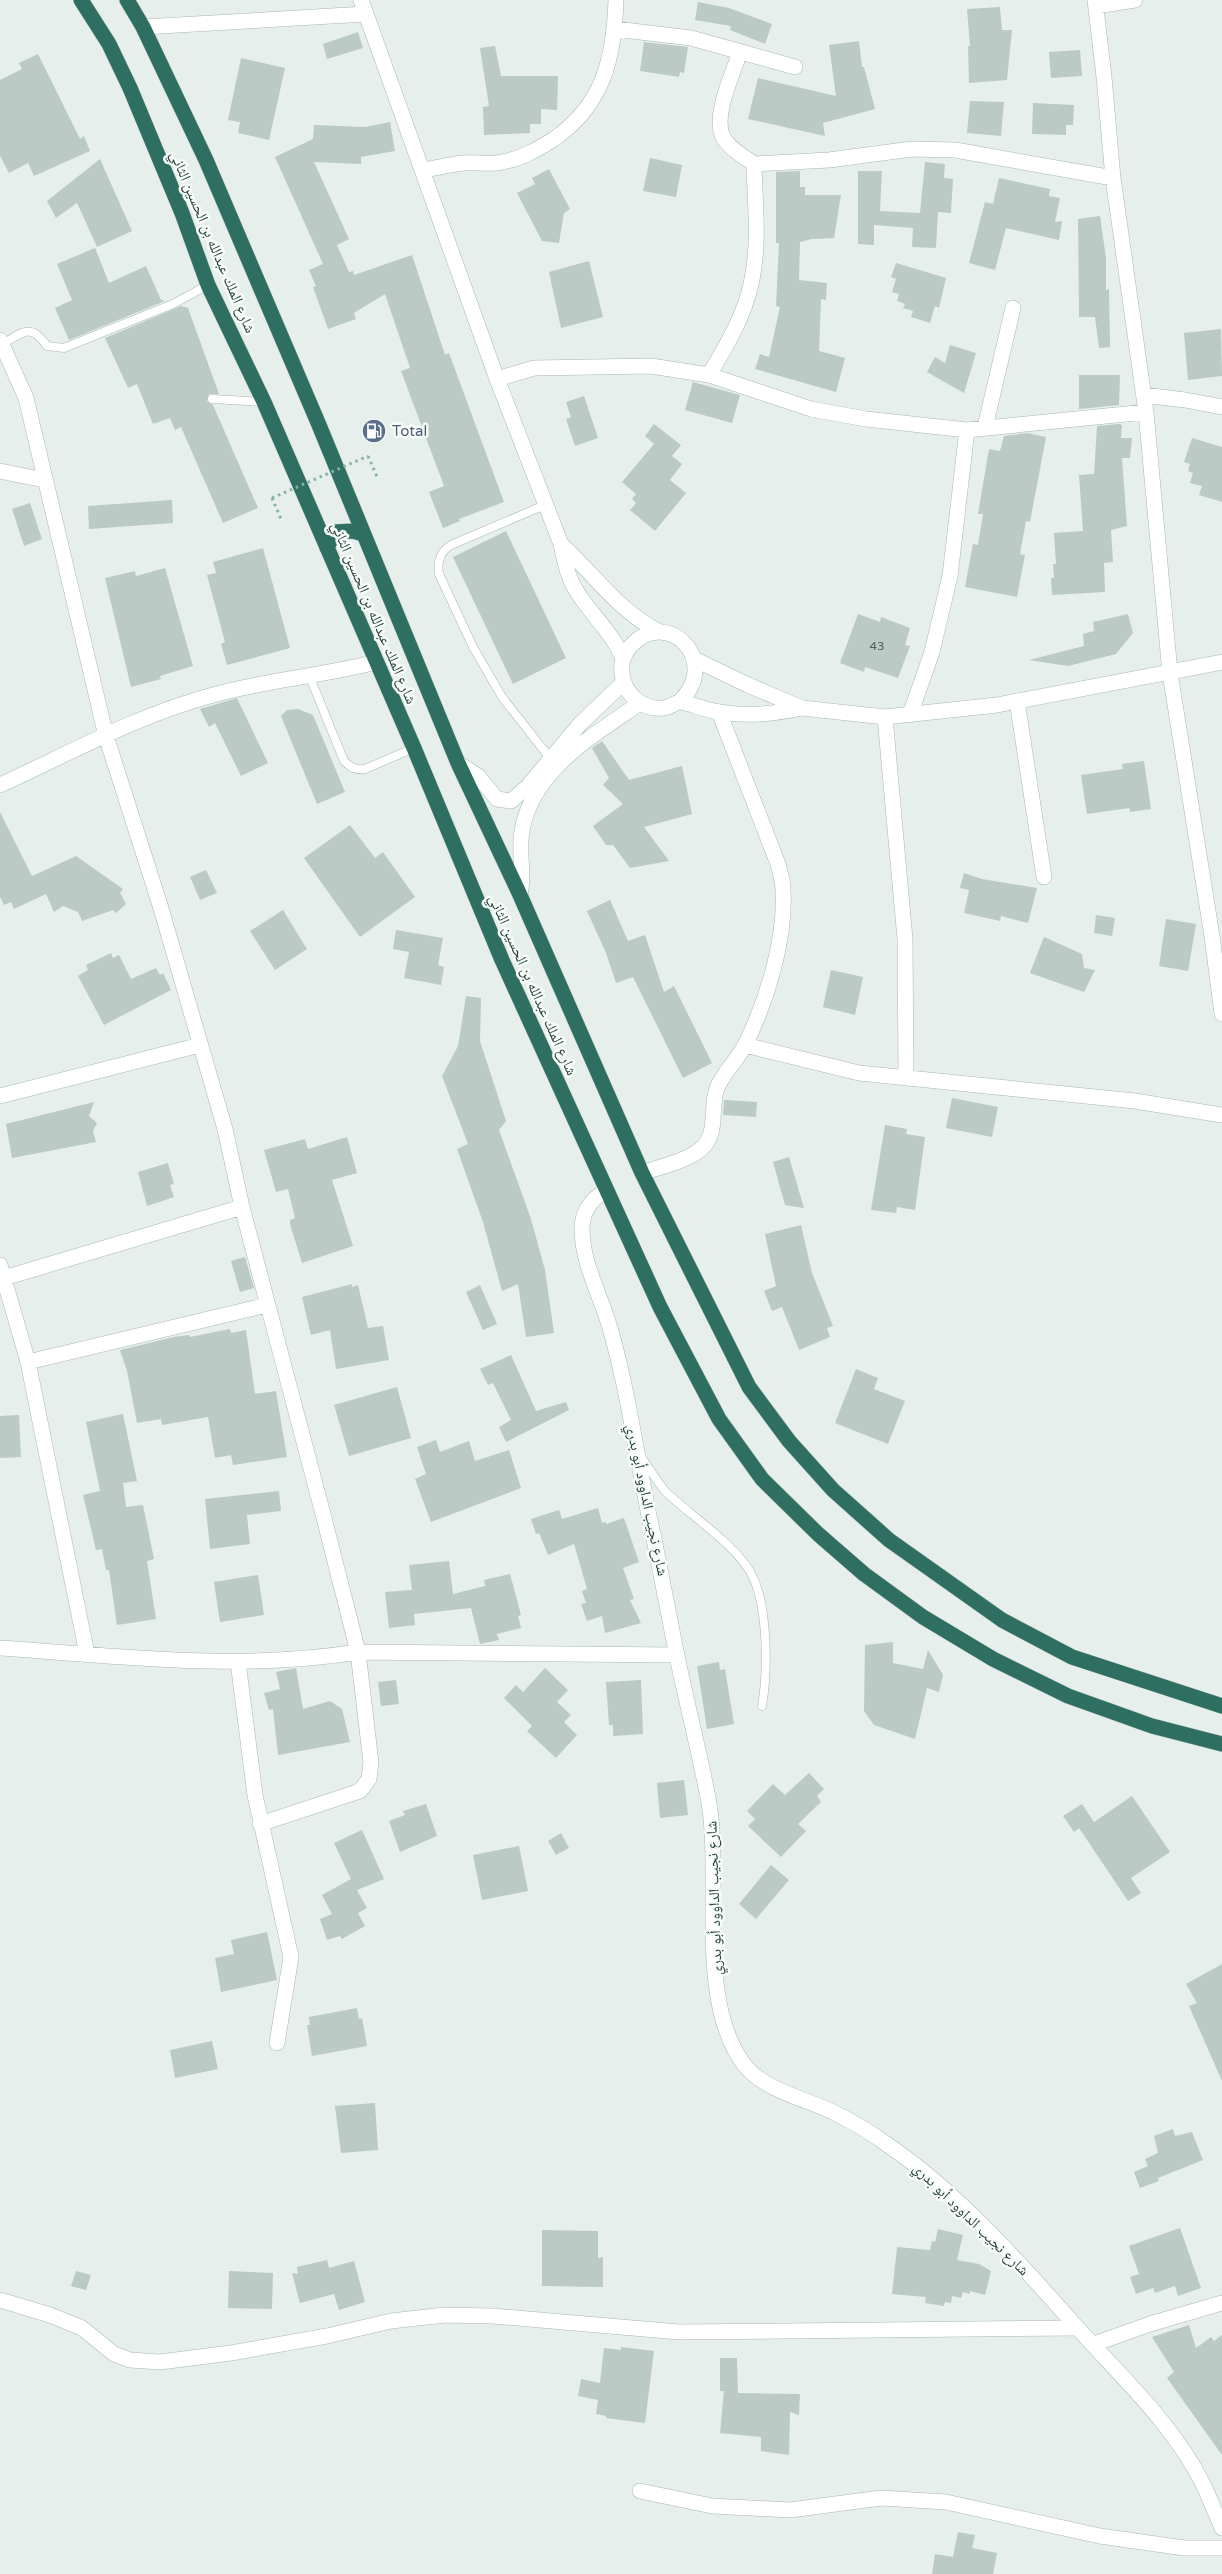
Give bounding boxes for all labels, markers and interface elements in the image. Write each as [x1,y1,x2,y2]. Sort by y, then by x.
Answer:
street label: شارع الملك عبدالله بن الحسين الثاني [164,148,260,337]
fuel station icon: Total [361,418,387,444]
place label: Total [392,422,427,440]
street label: شارع الملك عبدالله بن الحسين الثاني [325,519,421,708]
house number: 43 [869,639,885,653]
street label: شارع الملك عبدالله بن الحسين الثاني [482,892,581,1079]
street label: شارع نجيب الداوود أبو بدري [619,1423,672,1578]
street label: شارع نجيب الداوود أبو بدري [702,1820,729,1976]
street label: شارع نجيب الداوود أبو بدري [907,2159,1033,2281]

